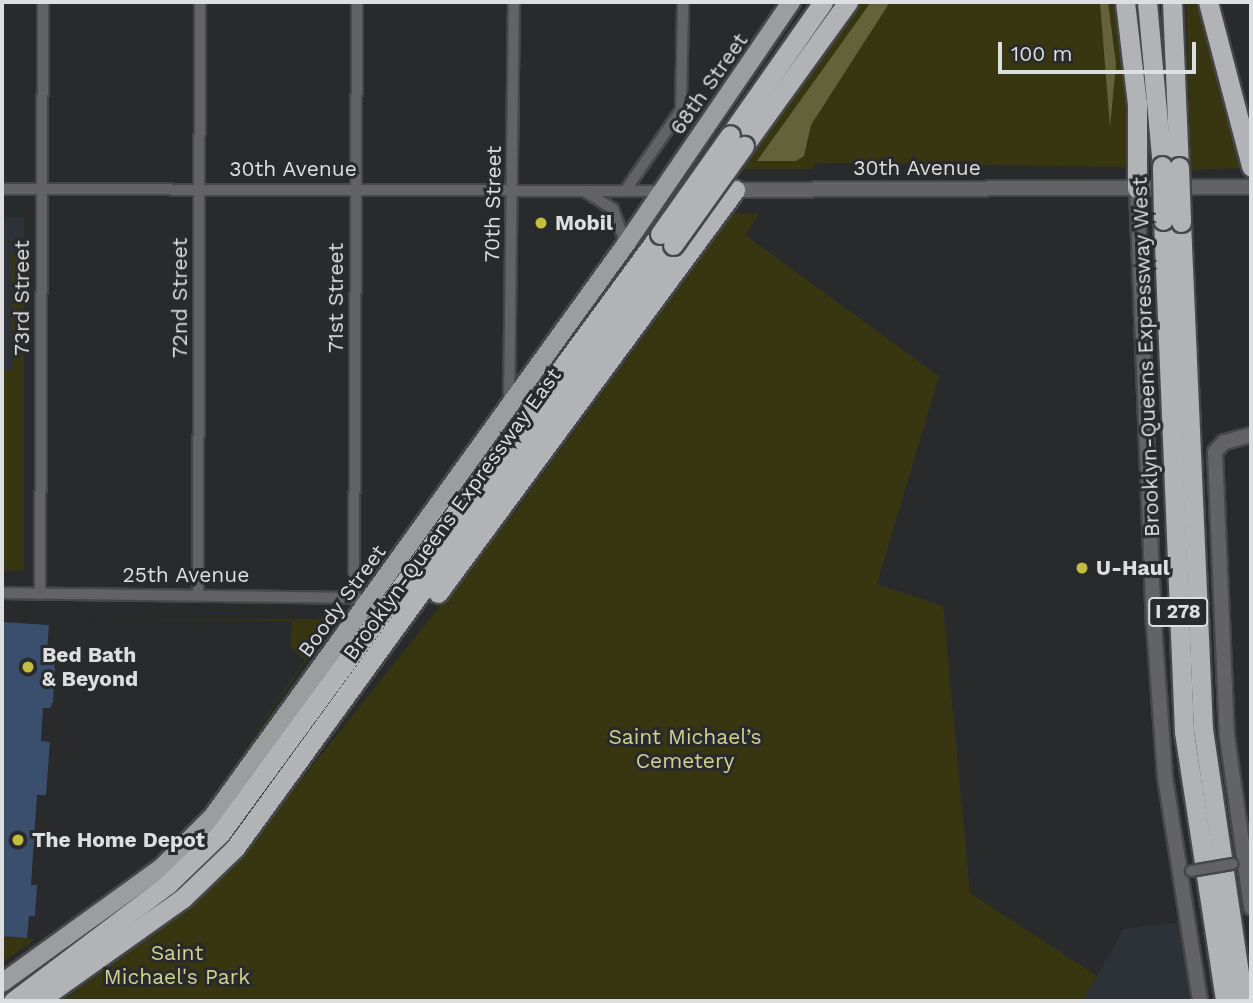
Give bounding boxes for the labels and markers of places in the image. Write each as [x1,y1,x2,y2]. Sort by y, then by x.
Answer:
place label: Mobil [555,210,613,236]
marker: Mobil [533,215,549,231]
place label: U-Haul [1096,555,1170,581]
marker: U-Haul [1074,560,1090,576]
place label: Bed Bath & Beyond [42,642,138,692]
marker: Bed Bath & Beyond [20,659,36,675]
place label: The Home Depot [32,827,205,853]
marker: The Home Depot [10,832,26,848]

